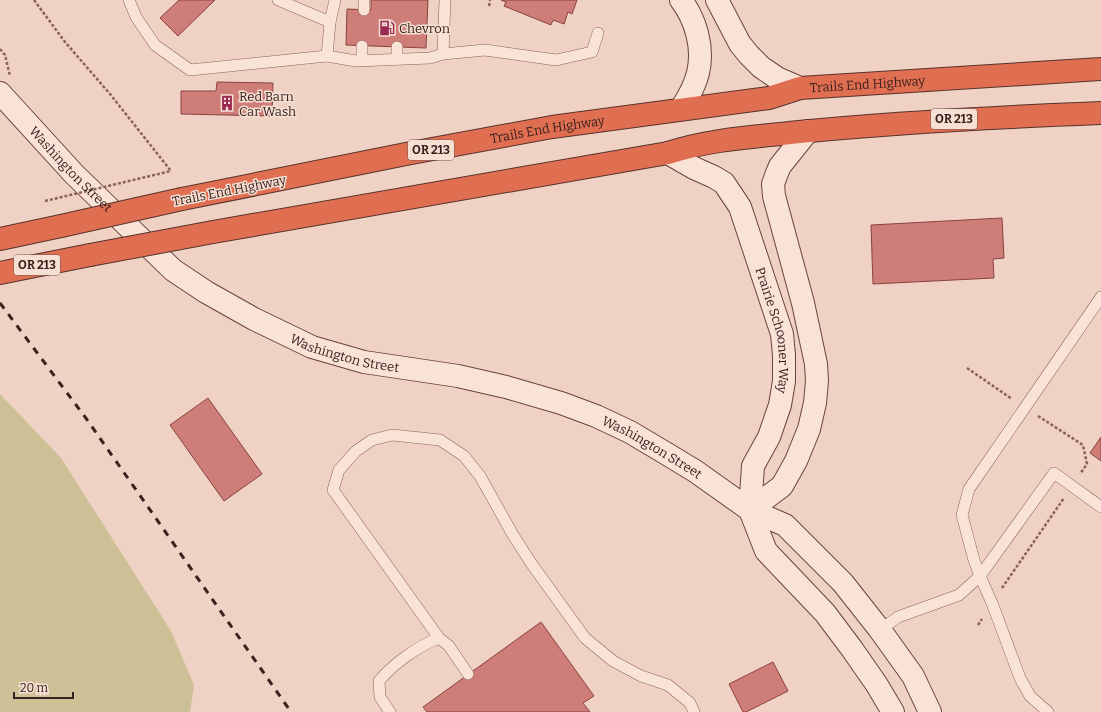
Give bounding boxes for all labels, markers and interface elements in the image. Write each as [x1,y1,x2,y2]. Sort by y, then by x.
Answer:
fuel station icon: Chevron [378,19,396,37]
place label: Chevron [399,21,451,36]
street label: Trails End Highway [809,73,926,95]
place label: Red Barn Car Wash [239,89,296,119]
building icon: Red Barn Car Wash [218,94,236,112]
road number: OR 213 [931,109,977,129]
street label: Trails End Highway [489,113,606,146]
street label: Washington Street [26,123,115,215]
road number: OR 213 [408,140,454,160]
street label: Trails End Highway [171,172,287,209]
road number: OR 213 [14,255,60,275]
street label: Prairie Schooner Way [752,265,791,395]
street label: Washington Street [288,331,400,375]
street label: Washington Street [600,413,705,482]
scale bar [14,674,73,700]
text: 20 m [20,681,49,695]

